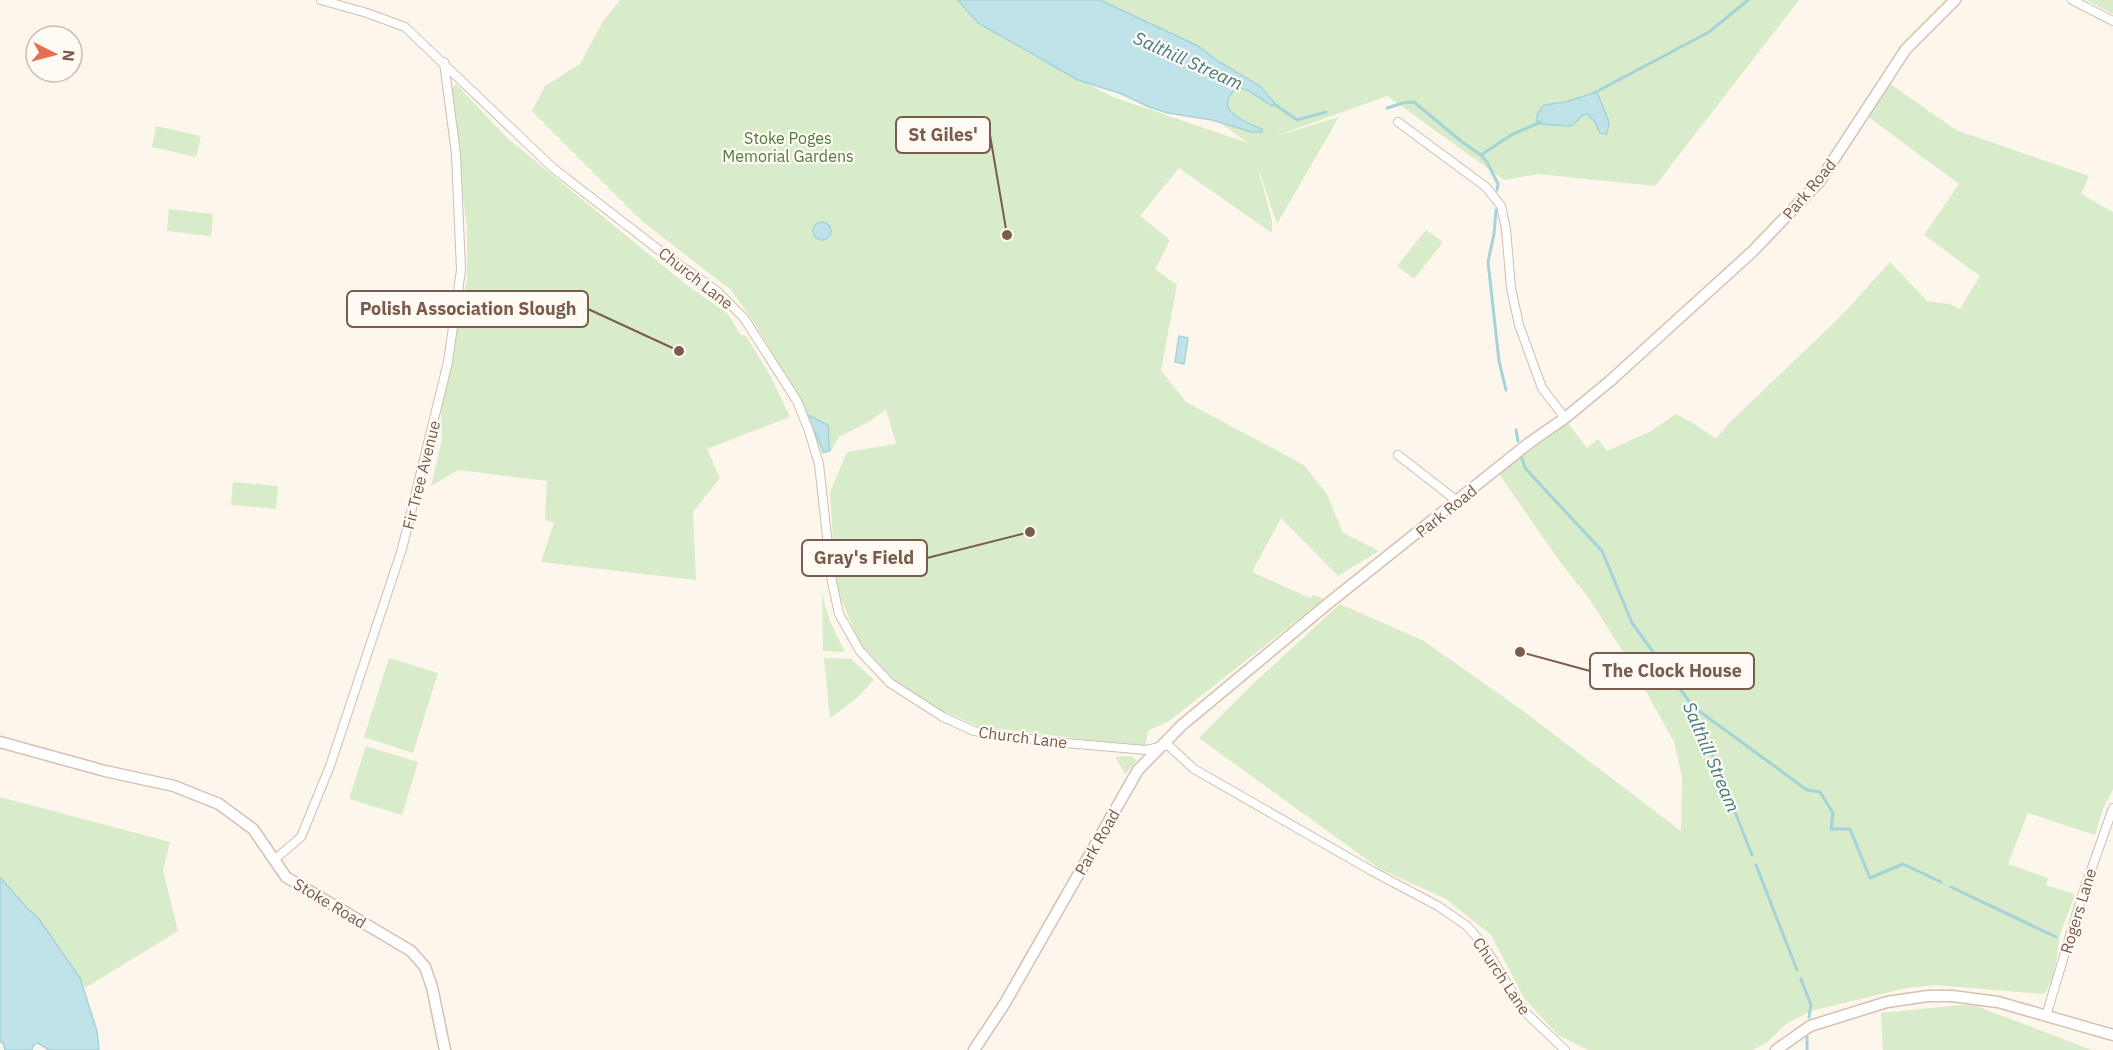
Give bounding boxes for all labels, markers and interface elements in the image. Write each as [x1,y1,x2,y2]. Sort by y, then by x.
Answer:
north arrow [24,24,84,84]
water label: Salthill Stream [1130,26,1247,95]
text: N [58,49,79,62]
callout: St Giles' [896,117,990,153]
text: St Giles' [908,123,978,146]
park label: Stoke Poges Memorial Gardens [722,128,854,166]
street label: Park Road [1778,155,1840,223]
street label: Church Lane [655,243,737,313]
callout: Polish Association Slough [347,291,588,327]
text: Polish Association Slough [360,297,576,320]
street label: Fir Tree Avenue [398,418,444,532]
street label: Park Road [1411,480,1481,542]
callout: Gray's Field [802,540,927,576]
text: Gray's Field [814,546,914,569]
callout: The Clock House [1590,653,1754,689]
text: The Clock House [1602,659,1742,682]
water label: Salthill Stream [1678,698,1745,815]
street label: Church Lane [977,722,1069,752]
street label: Park Road [1070,805,1124,879]
street label: Rogers Lane [2056,866,2100,956]
street label: Stoke Road [290,873,370,933]
street label: Church Lane [1469,933,1535,1019]

